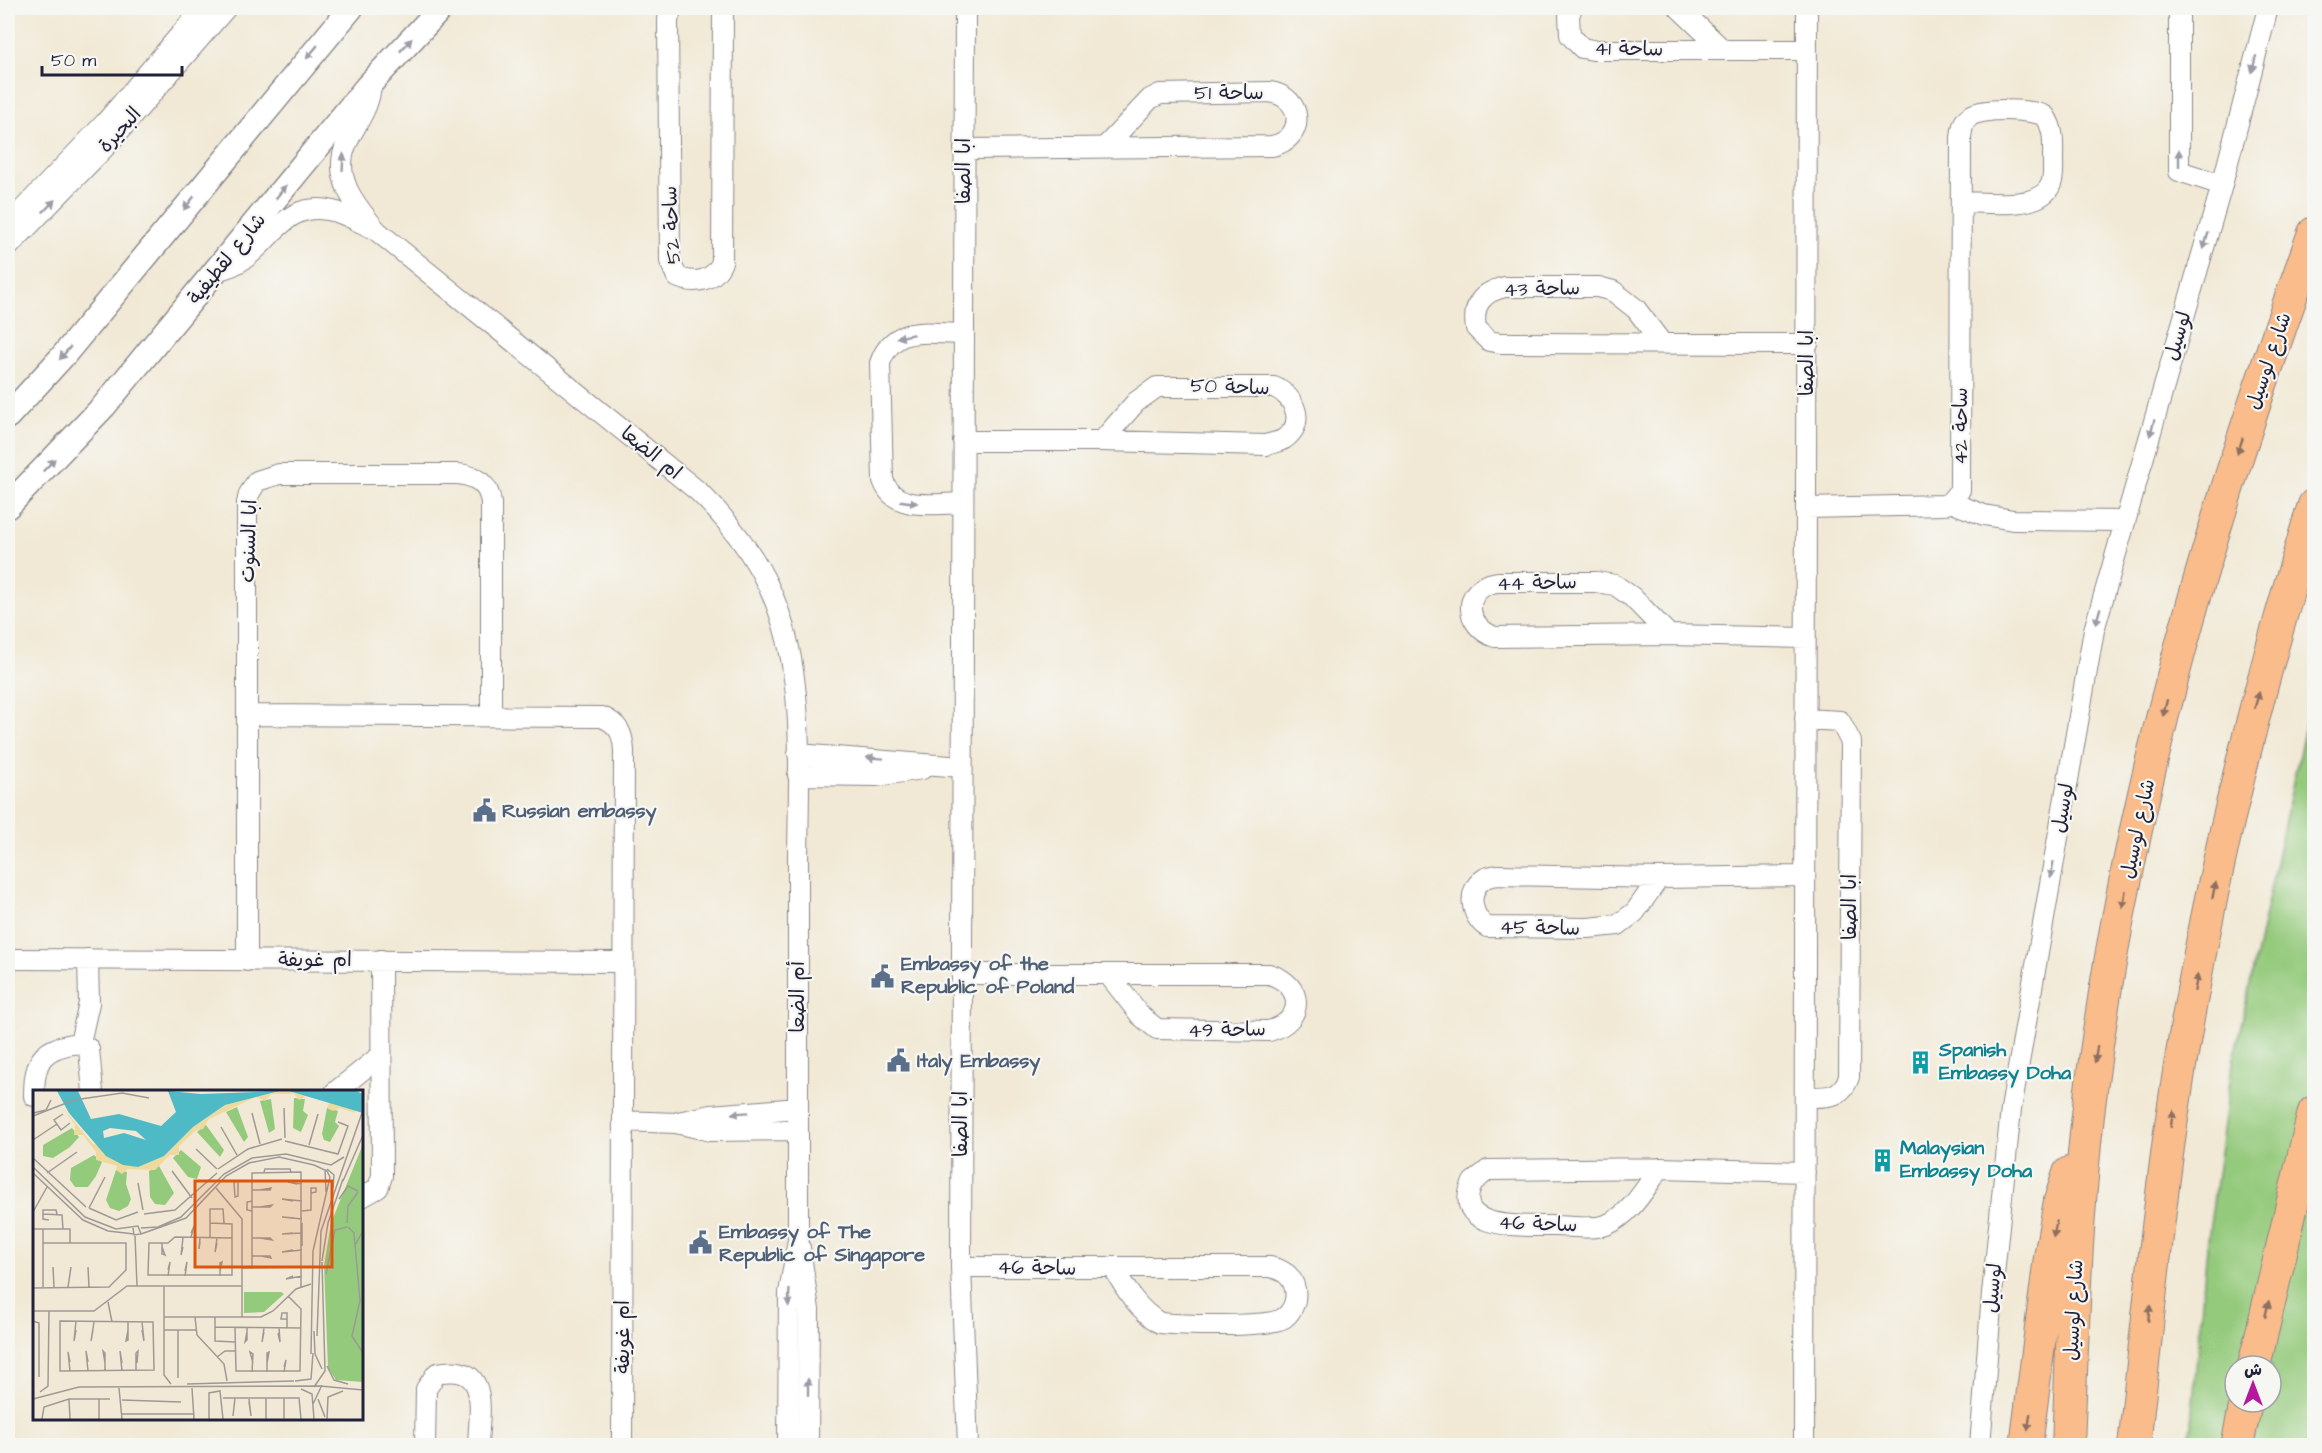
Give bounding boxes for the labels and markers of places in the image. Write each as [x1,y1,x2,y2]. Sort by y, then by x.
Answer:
place label: Russian embassy [502,797,657,826]
public building icon: Russian embassy [471,798,497,824]
place label: Embassy of the Republic of Poland [901,950,1075,1001]
public building icon: Embassy of the Republic of Poland [870,963,896,989]
place label: Spanish Embassy Doha [1938,1036,2072,1088]
place label: Italy Embassy [917,1047,1040,1076]
public building icon: Italy Embassy [886,1048,912,1074]
building icon: Spanish Embassy Doha [1908,1049,1934,1075]
place label: Malaysian Embassy Doha [1900,1134,2033,1186]
building icon: Malaysian Embassy Doha [1869,1147,1895,1173]
place label: Embassy of The Republic of Singapore [719,1218,925,1270]
public building icon: Embassy of The Republic of Singapore [688,1230,714,1256]

